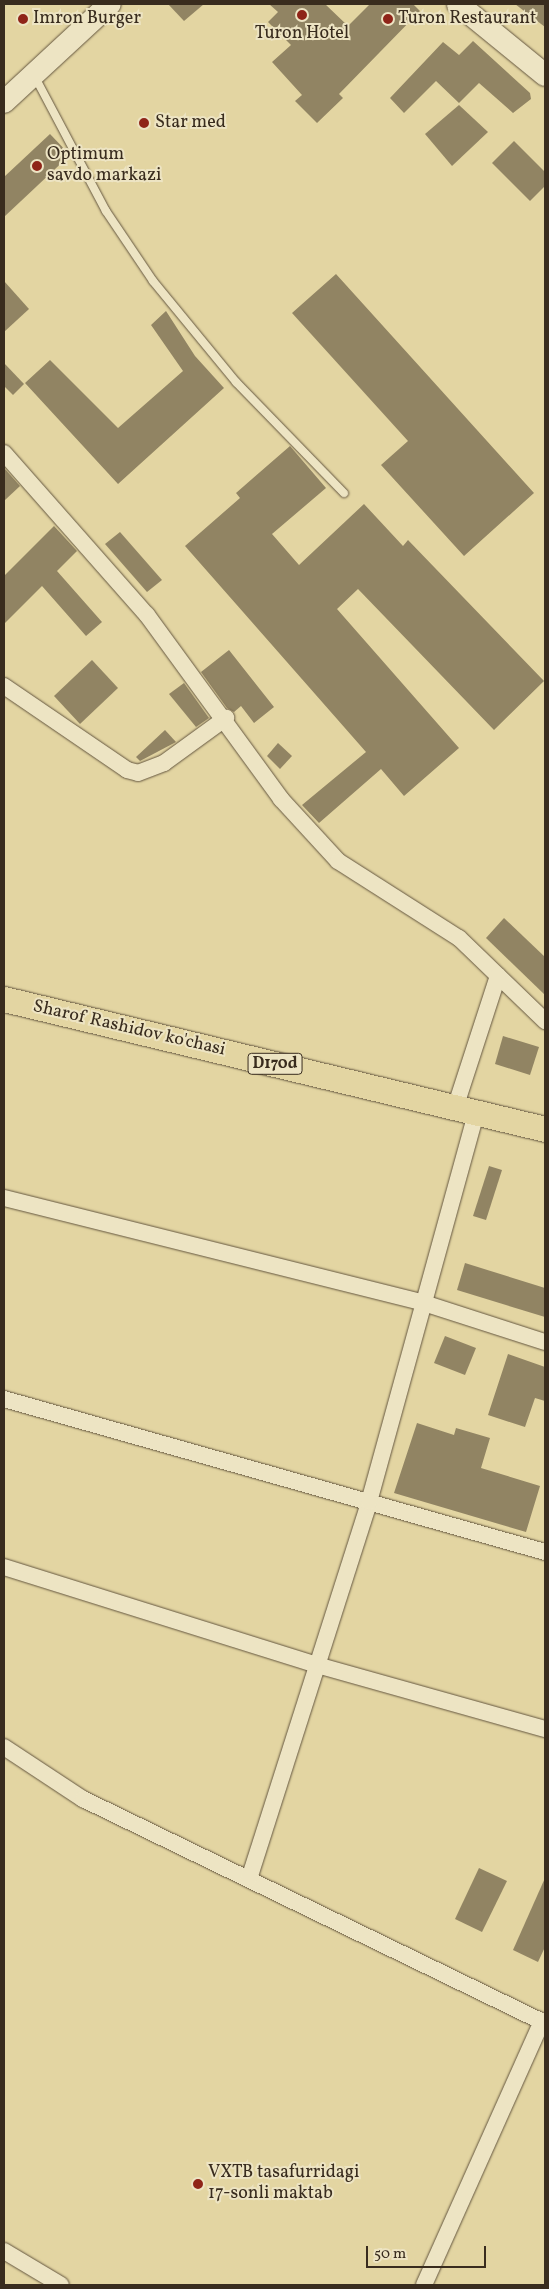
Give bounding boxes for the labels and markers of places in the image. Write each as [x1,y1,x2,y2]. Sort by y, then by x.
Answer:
place label: Imron Burger [33,8,141,30]
place label: Turon Restaurant [398,8,536,30]
marker: Turon Hotel [296,9,308,21]
marker: Imron Burger [17,13,29,25]
marker: Turon Restaurant [382,13,394,25]
place label: Turon Hotel [255,23,349,45]
place label: Star med [155,112,226,134]
marker: Star med [137,116,151,130]
place label: Optimum savdo markazi [47,145,161,188]
marker: Optimum savdo markazi [31,160,43,172]
place label: VXTB tasafurridagi 17-sonli maktab [208,2163,359,2206]
marker: VXTB tasafurridagi 17-sonli maktab [192,2178,204,2190]

